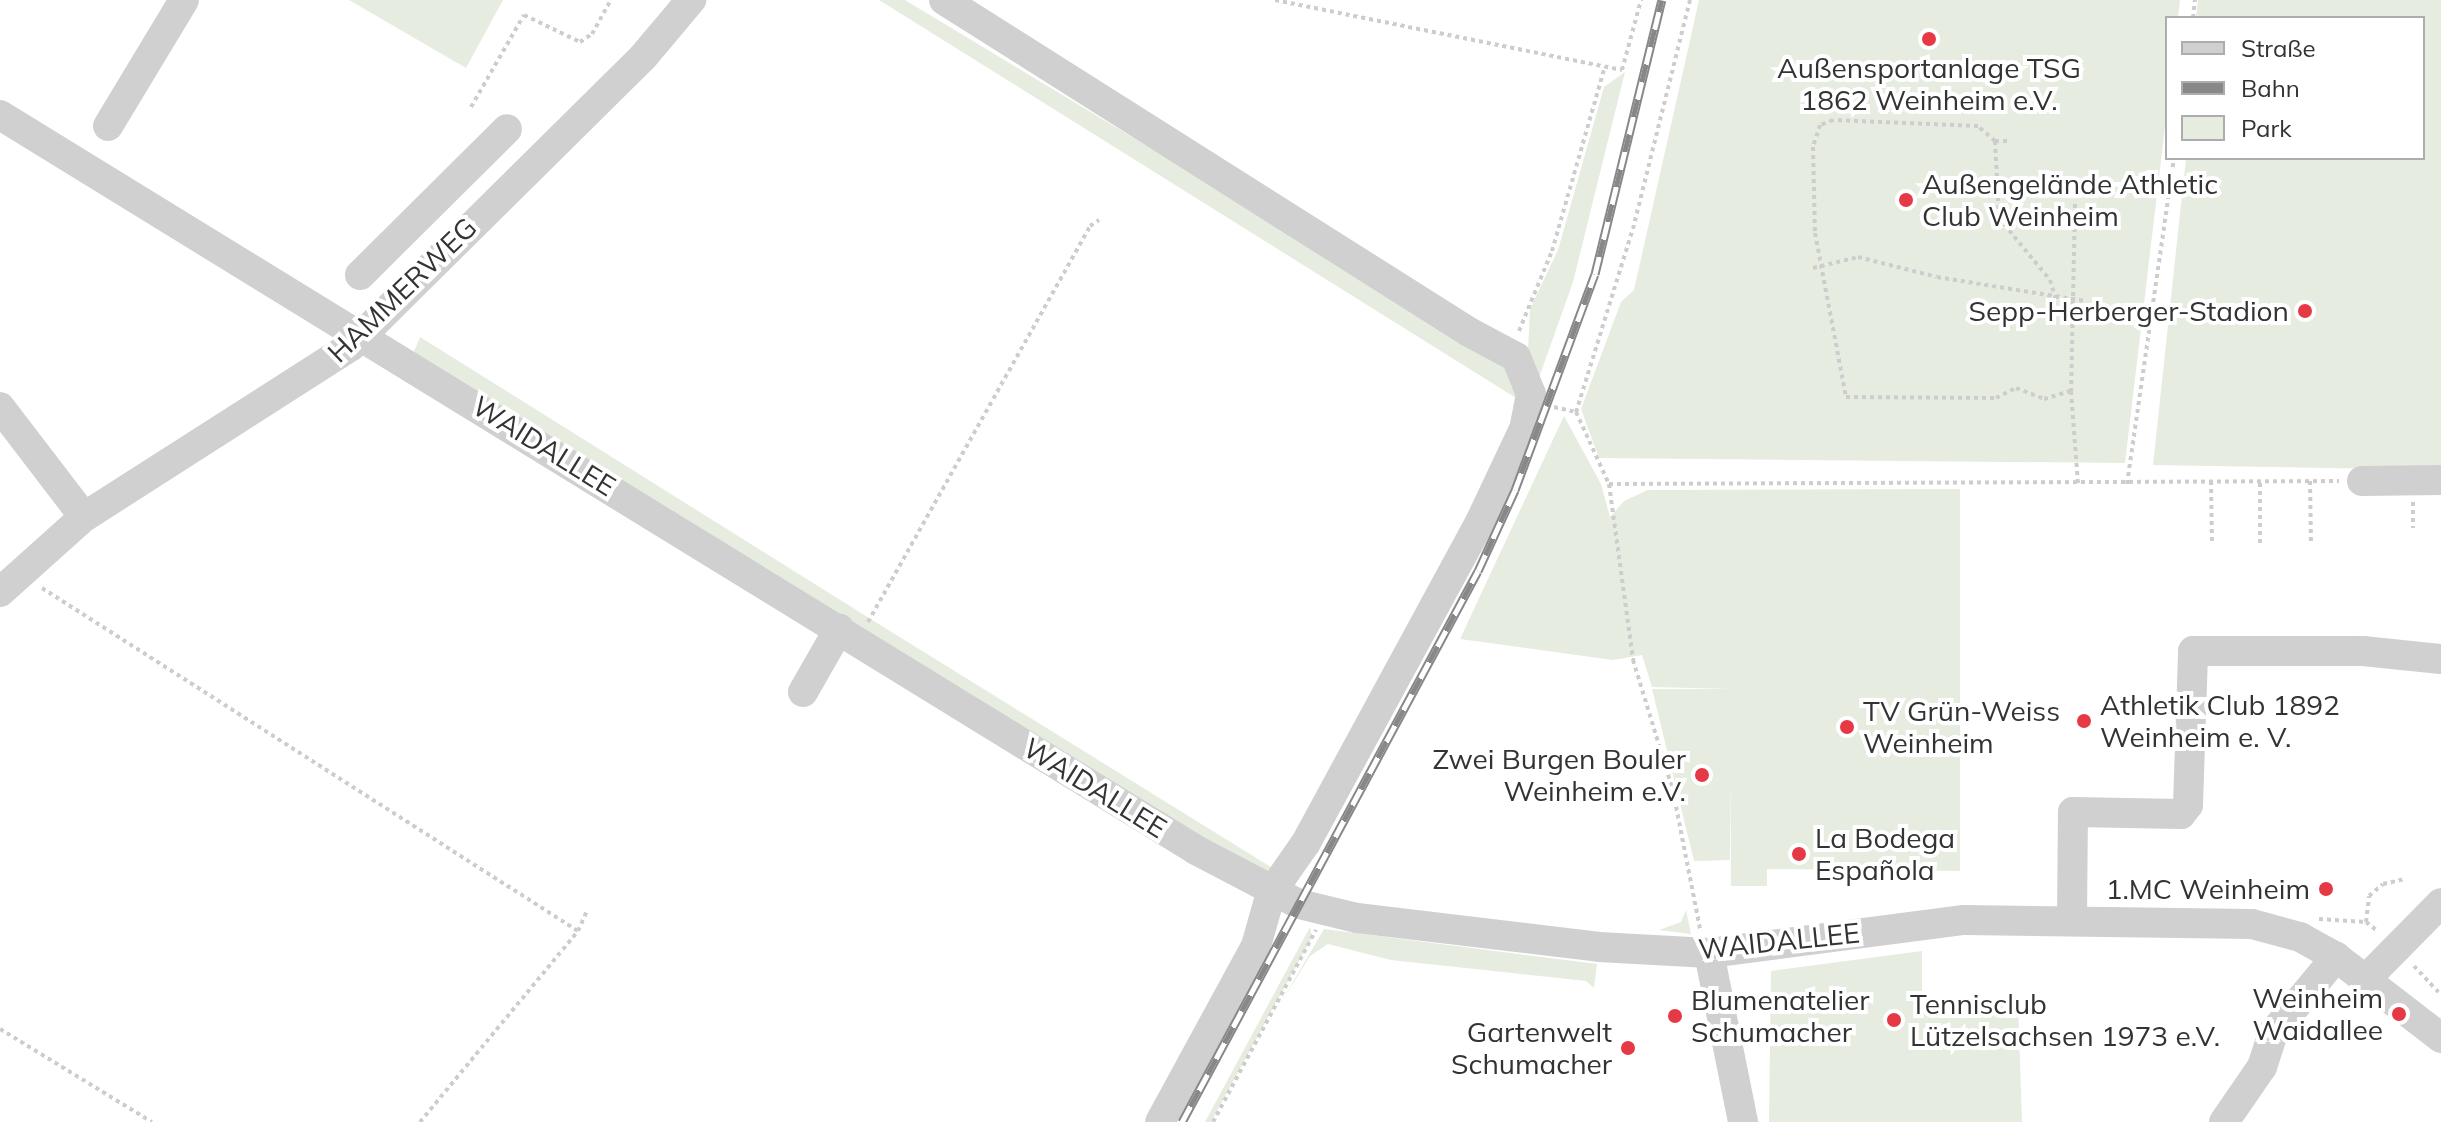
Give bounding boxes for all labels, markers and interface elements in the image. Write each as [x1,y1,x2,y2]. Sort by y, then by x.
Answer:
legend [2165,16,2425,160]
marker: Außensportanlage TSG 1862 Weinheim e.V. [1920,30,1938,48]
text: Straße [2241,33,2316,63]
place label: Außensportanlage TSG 1862 Weinheim e.V. [1777,51,2081,117]
text: Bahn [2241,73,2300,103]
text: Park [2241,113,2292,143]
place label: Außengelände Athletic Club Weinheim [1922,167,2218,233]
marker: Außengelände Athletic Club Weinheim [1897,191,1915,209]
street label: HAMMERWEG [321,211,483,369]
place label: Sepp-Herberger-Stadion [1969,294,2289,328]
marker: Sepp-Herberger-Stadion [2296,302,2314,320]
street label: WAIDALLEE [466,389,622,503]
place label: Athletik Club 1892 Weinheim e. V. [2100,688,2340,754]
place label: TV Grün-Weiss Weinheim [1863,694,2060,760]
marker: Athletik Club 1892 Weinheim e. V. [2075,712,2093,730]
marker: TV Grün-Weiss Weinheim [1838,718,1856,736]
street label: WAIDALLEE [1017,731,1173,845]
place label: Zwei Burgen Bouler Weinheim e.V. [1432,742,1686,808]
marker: Zwei Burgen Bouler Weinheim e.V. [1693,766,1711,784]
place label: La Bodega Española [1815,821,1955,887]
marker: La Bodega Española [1790,845,1808,863]
place label: 1.MC Weinheim [2106,872,2310,906]
marker: 1.MC Weinheim [2317,880,2335,898]
street label: WAIDALLEE [1697,916,1861,966]
place label: Weinheim Waidallee [2252,981,2383,1047]
place label: Blumenatelier Schumacher [1691,983,1869,1049]
place label: Tennisclub Lützelsachsen 1973 e.V. [1910,987,2220,1053]
marker: Weinheim Waidallee [2390,1005,2408,1023]
marker: Blumenatelier Schumacher [1666,1007,1684,1025]
marker: Tennisclub Lützelsachsen 1973 e.V. [1885,1011,1903,1029]
place label: Gartenwelt Schumacher [1451,1015,1612,1081]
marker: Gartenwelt Schumacher [1619,1039,1637,1057]

